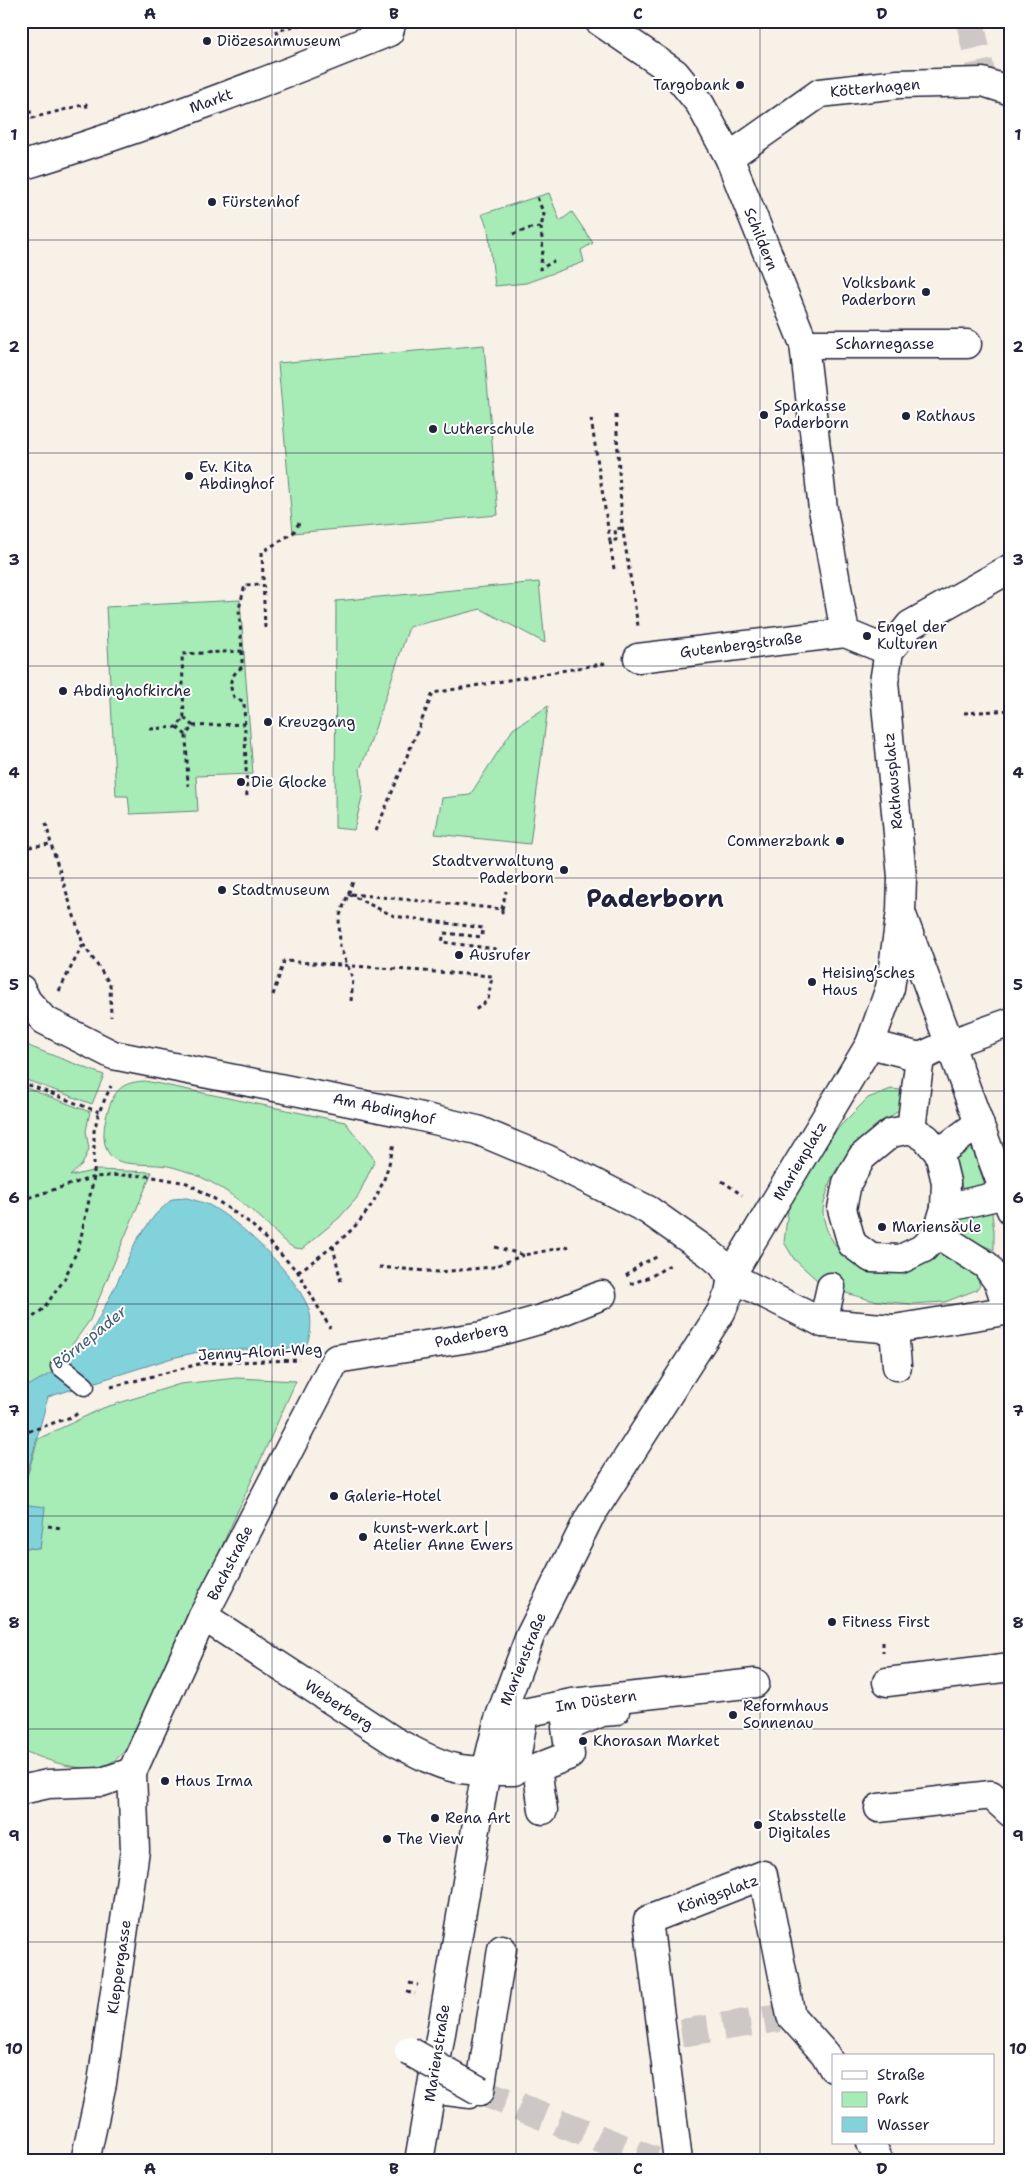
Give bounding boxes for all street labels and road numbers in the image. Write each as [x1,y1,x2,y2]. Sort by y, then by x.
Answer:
street label: Kötterhagen [829,74,921,102]
street label: Markt [187,84,235,118]
street label: Schildern [739,205,783,273]
street label: Scharnegasse [836,334,934,354]
street label: Gutenbergstraße [679,628,803,662]
street label: Rathausplatz [879,732,907,830]
street label: Am Abdinghof [331,1088,437,1130]
street label: Marienplatz [768,1118,832,1204]
street label: Paderberg [433,1318,509,1352]
street label: Jenny-Aloni-Weg [197,1339,323,1365]
street label: Bachstraße [203,1522,257,1604]
street label: Marienstraße [495,1609,551,1709]
street label: Weberberg [301,1675,377,1735]
street label: Im Düstern [554,1685,638,1717]
street label: Königsplatz [675,1870,761,1918]
street label: Kleppergasse [102,1919,136,2015]
street label: Marienstraße [419,2003,455,2103]

